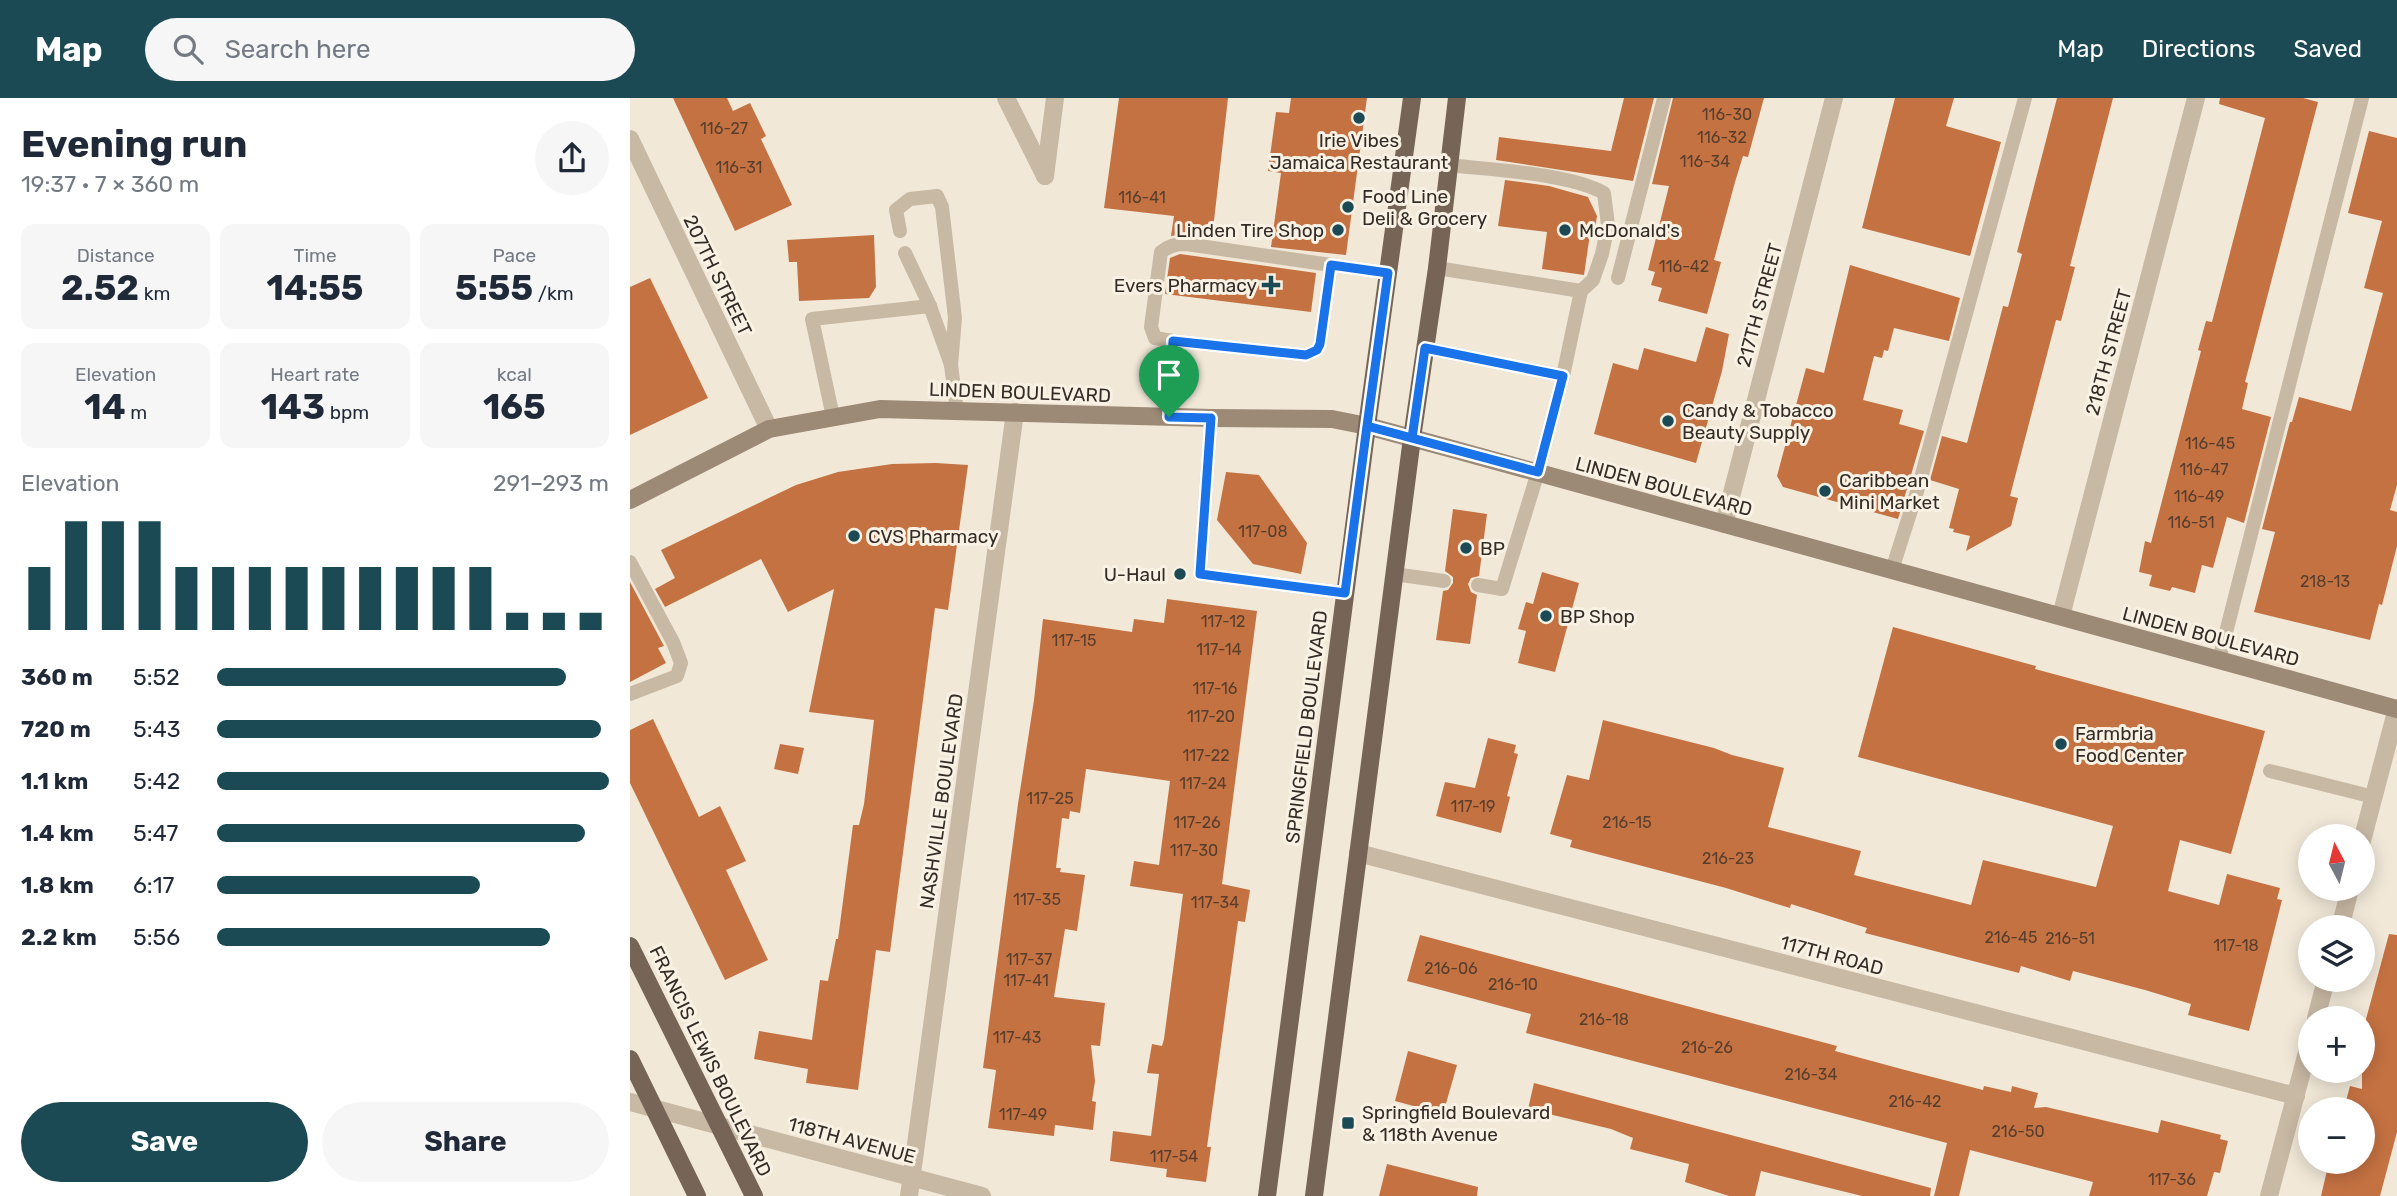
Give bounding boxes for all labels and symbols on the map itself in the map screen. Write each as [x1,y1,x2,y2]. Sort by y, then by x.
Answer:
house number: 116-30 [1702,105,1752,124]
marker: Irie Vibes Jamaica Restaurant [1351,110,1367,126]
house number: 116-27 [700,119,748,138]
house number: 116-32 [1697,128,1747,147]
place label: Irie Vibes Jamaica Restaurant [1270,129,1449,174]
house number: 116-34 [1680,152,1730,171]
house number: 116-31 [716,158,762,177]
place label: Food Line Deli & Grocery [1362,185,1487,230]
house number: 116-41 [1118,188,1166,207]
marker: Food Line Deli & Grocery [1340,199,1356,215]
street label: 207TH STREET [678,211,757,339]
place label: Linden Tire Shop [1176,219,1324,242]
place label: McDonald's [1579,219,1680,242]
marker: Linden Tire Shop [1330,222,1346,238]
marker: McDonald's [1557,222,1573,238]
street label: 217TH STREET [1732,241,1787,370]
house number: 116-42 [1659,257,1709,276]
place label: Evers Pharmacy [1114,274,1257,297]
marker: Evers Pharmacy [1263,277,1279,293]
street label: 218TH STREET [2081,286,2136,418]
pin [1139,345,1199,417]
street label: LINDEN BOULEVARD [928,378,1111,407]
place label: Candy & Tobacco Beauty Supply [1682,399,1834,444]
marker: Candy & Tobacco Beauty Supply [1660,413,1676,429]
house number: 116-45 [2185,434,2235,453]
street label: LINDEN BOULEVARD [1573,452,1755,521]
house number: 116-47 [2180,460,2228,479]
place label: Caribbean Mini Market [1839,469,1940,514]
marker: Caribbean Mini Market [1817,483,1833,499]
house number: 116-49 [2174,487,2224,506]
house number: 116-51 [2167,513,2215,532]
house number: 117-08 [1238,522,1288,541]
place label: CVS Pharmacy [868,525,998,548]
marker: CVS Pharmacy [846,528,862,544]
place label: BP [1480,537,1505,560]
marker: BP [1458,540,1474,556]
place label: U-Haul [1104,563,1166,586]
marker: U-Haul [1172,566,1188,582]
house number: 218-13 [2300,572,2350,591]
street label: LINDEN BOULEVARD [2120,602,2302,671]
place label: BP Shop [1560,605,1635,628]
marker: BP Shop [1538,608,1554,624]
street label: SPRINGFIELD BOULEVARD [1281,609,1332,845]
house number: 117-12 [1201,612,1245,631]
house number: 117-15 [1052,631,1096,650]
house number: 117-14 [1196,640,1242,659]
house number: 117-16 [1192,679,1238,698]
street label: NASHVILLE BOULEVARD [915,692,968,910]
house number: 117-20 [1187,707,1235,726]
place label: Farmbria Food Center [2075,722,2184,767]
marker: Farmbria Food Center [2053,736,2069,752]
house number: 117-22 [1182,746,1230,765]
house number: 117-24 [1179,774,1227,793]
house number: 117-25 [1026,789,1074,808]
house number: 117-19 [1451,797,1495,816]
house number: 117-26 [1173,813,1221,832]
house number: 216-15 [1602,813,1652,832]
north arrow [2298,824,2375,901]
house number: 117-30 [1170,841,1218,860]
house number: 216-23 [1702,849,1754,868]
house number: 117-35 [1013,890,1061,909]
house number: 117-34 [1191,893,1239,912]
house number: 216-45 [1984,928,2038,947]
house number: 216-51 [2045,929,2095,948]
street label: 117TH ROAD [1778,931,1886,980]
house number: 117-18 [2213,936,2259,955]
street label: FRANCIS LEWIS BOULEVARD [645,942,776,1180]
house number: 117-37 [1006,950,1052,969]
house number: 216-06 [1424,959,1478,978]
house number: 117-41 [1003,971,1049,990]
house number: 216-10 [1488,975,1538,994]
house number: 216-18 [1579,1010,1629,1029]
house number: 117-43 [993,1028,1041,1047]
house number: 216-26 [1681,1038,1733,1057]
house number: 216-34 [1785,1065,1837,1084]
house number: 216-42 [1889,1092,1941,1111]
place label: Springfield Boulevard & 118th Avenue [1362,1101,1550,1146]
house number: 117-49 [999,1105,1047,1124]
street label: 118TH AVENUE [786,1112,918,1169]
marker: Springfield Boulevard & 118th Avenue [1340,1115,1356,1131]
house number: 216-50 [1991,1122,2045,1141]
house number: 117-54 [1150,1147,1198,1166]
house number: 117-36 [2148,1170,2196,1189]

